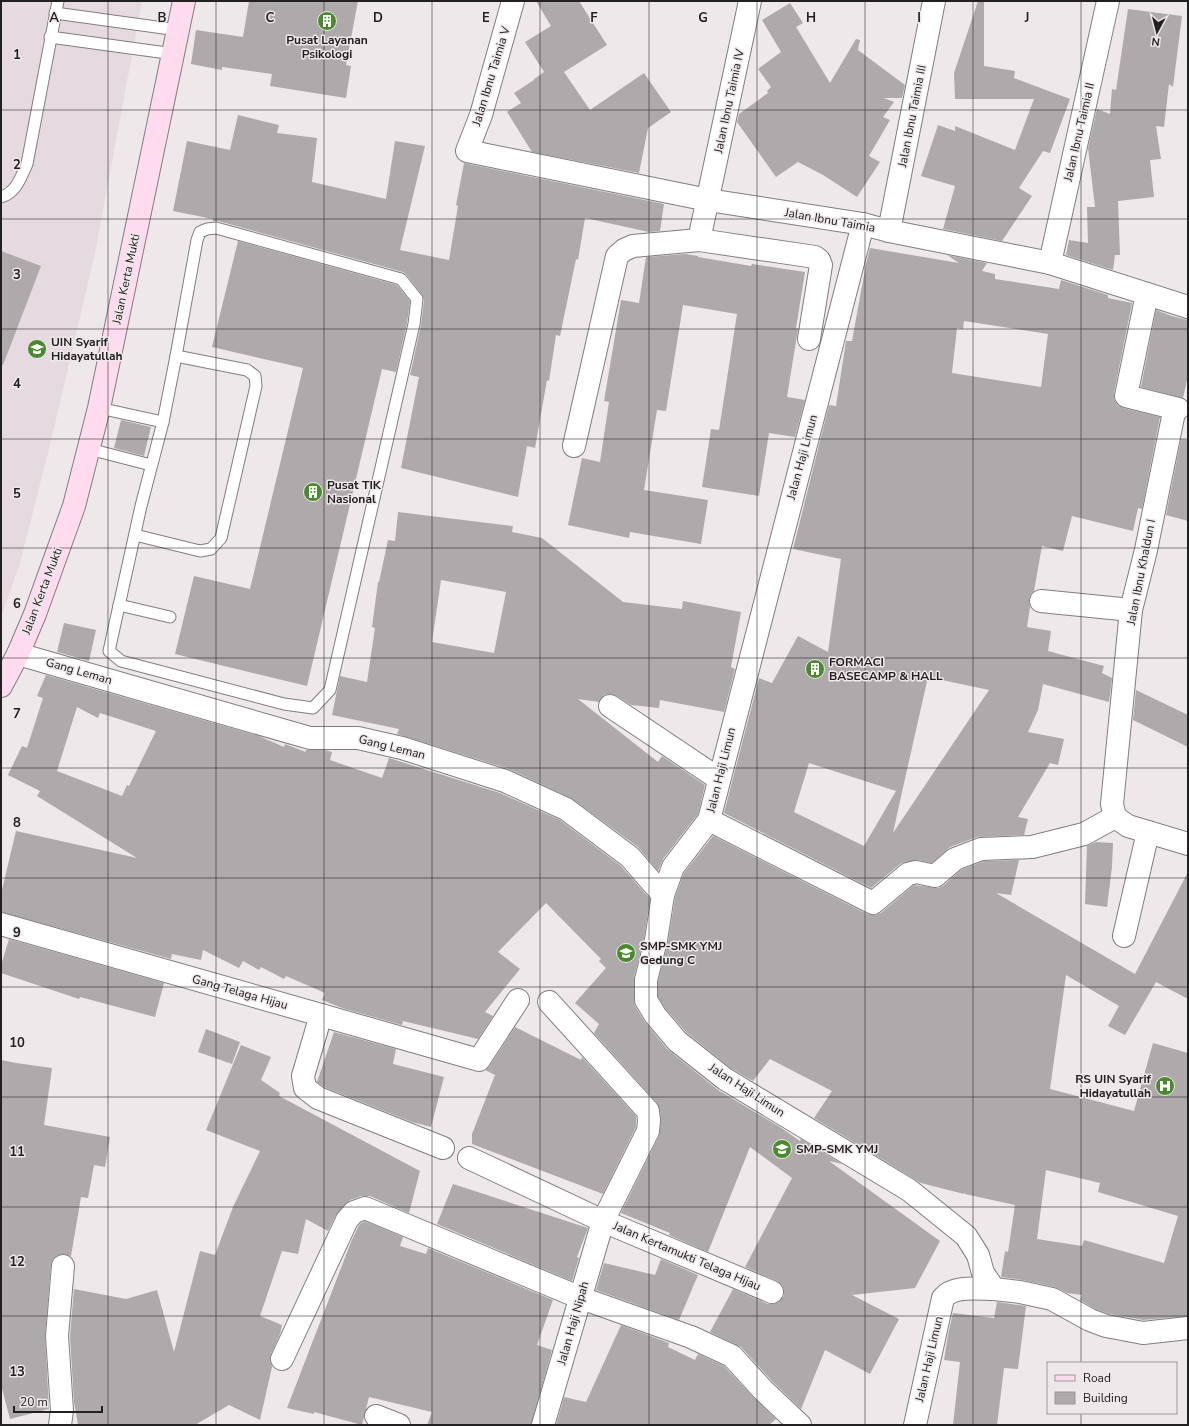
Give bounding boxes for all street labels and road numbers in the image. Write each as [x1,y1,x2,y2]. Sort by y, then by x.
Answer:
street label: Jalan Ibnu Taimia V [468,24,514,129]
street label: Jalan Ibnu Taimia IV [710,47,748,156]
street label: Jalan Ibnu Taimia III [894,63,930,170]
street label: Jalan Ibnu Taimia II [1060,81,1098,184]
street label: Jalan Ibnu Taimia [783,204,877,236]
street label: Jalan Kerta Mukti [108,232,143,327]
street label: Jalan Haji Limun [783,413,821,502]
street label: Jalan Ibnu Khaldun I [1123,518,1159,627]
street label: Jalan Kerta Mukti [18,545,66,638]
street label: Gang Leman [44,654,114,688]
street label: Jalan Haji Limun [702,726,739,815]
street label: Gang Leman [357,731,427,763]
street label: Gang Telaga Hijau [190,971,290,1013]
street label: Jalan Haji Limun [705,1059,788,1121]
street label: Jalan Kertamukti Telaga Hijau [610,1217,763,1294]
street label: Jalan Haji Nipah [553,1279,593,1368]
street label: Jalan Haji Limun [911,1315,947,1404]

